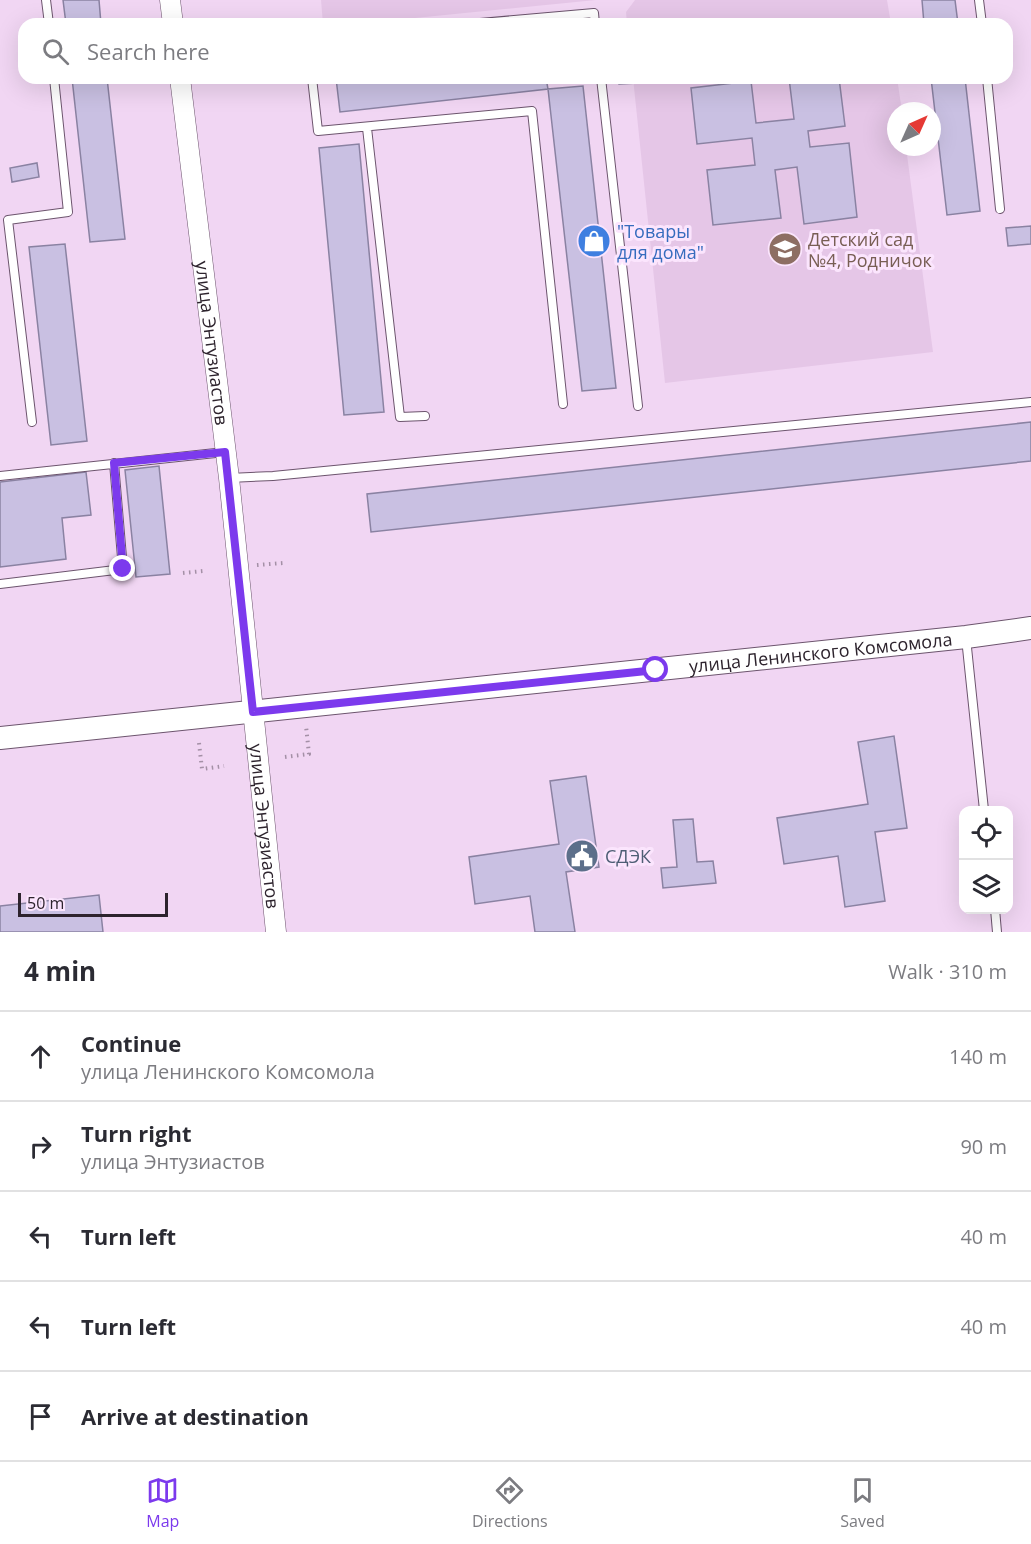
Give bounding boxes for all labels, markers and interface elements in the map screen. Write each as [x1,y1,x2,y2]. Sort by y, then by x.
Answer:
search box [18,18,1013,84]
icon: search [39,35,72,68]
text: Search here [87,36,210,66]
north arrow [887,102,941,156]
place label: "Товары для дома" [617,219,704,264]
shop icon: "Товары для дома" [576,223,612,259]
place label: Детский сад №4, Родничок [808,227,933,272]
school or university icon: Детский сад №4, Родничок [767,231,803,267]
street label: улица Энтузиастов [190,259,234,427]
route end [109,555,135,581]
street label: улица Ленинского Комсомола [688,627,953,678]
route start [642,656,668,682]
street label: улица Энтузиастов [245,743,285,910]
map controls [959,806,1013,914]
button: locate [959,806,1013,860]
public building icon: СДЭК [564,838,600,874]
place label: СДЭК [605,844,651,868]
button: layers [959,860,1013,914]
scale bar [18,890,168,917]
text: 50 m [27,892,64,914]
text: 4 min [24,953,96,989]
text: Walk · 310 m [888,958,1007,985]
text: Continue [81,1028,181,1058]
icon: ahead [24,1040,57,1073]
text: 140 m [949,1043,1007,1070]
text: улица Ленинского Комсомола [81,1058,375,1085]
text: Turn right [81,1118,192,1148]
icon: right [24,1130,57,1163]
text: 90 m [960,1133,1007,1160]
text: улица Энтузиастов [81,1148,265,1175]
icon: left [24,1220,57,1253]
text: Turn left [81,1221,176,1251]
text: 40 m [960,1223,1007,1250]
icon: left [24,1310,57,1343]
text: Turn left [81,1311,176,1341]
text: 40 m [960,1313,1007,1340]
icon: arrive [24,1400,57,1433]
text: Arrive at destination [81,1401,309,1431]
tab: Map [146,1474,179,1532]
tab: Directions [472,1474,548,1532]
tab: Saved [840,1474,885,1532]

